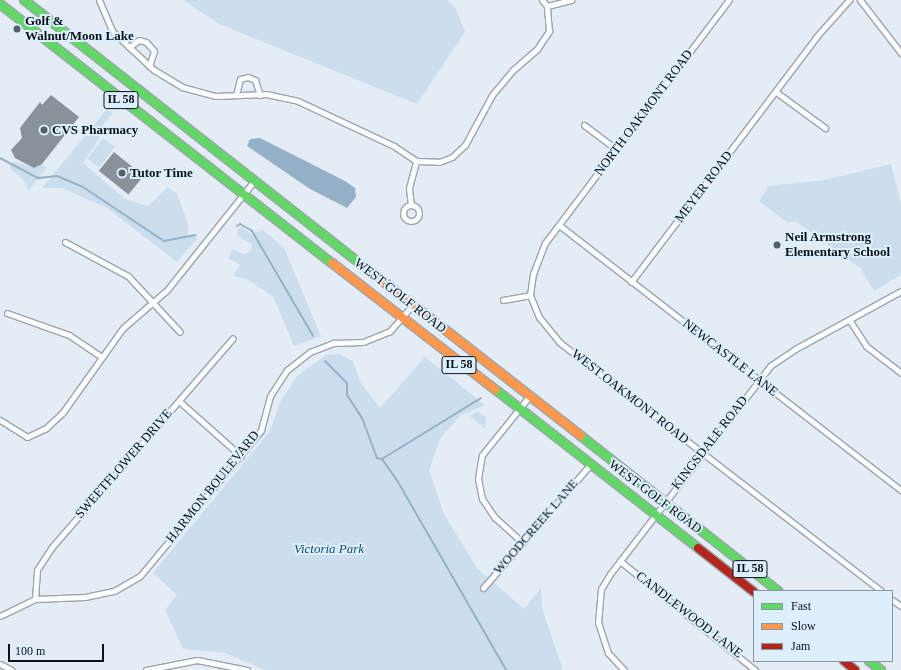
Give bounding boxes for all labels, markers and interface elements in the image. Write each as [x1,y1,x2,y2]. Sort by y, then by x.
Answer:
place label: Golf & Walnut/Moon Lake [25,14,134,45]
marker: Golf & Walnut/Moon Lake [12,24,22,34]
street label: NORTH OAKMONT ROAD [591,47,697,179]
road number: IL 58 [103,90,139,110]
place label: CVS Pharmacy [52,122,138,138]
marker: CVS Pharmacy [39,125,49,135]
street label: MEYER ROAD [672,148,736,226]
place label: Tutor Time [130,165,193,181]
marker: Tutor Time [117,168,127,178]
place label: Neil Armstrong Elementary School [785,230,890,261]
marker: Neil Armstrong Elementary School [772,240,782,250]
street label: WEST GOLF ROAD [351,255,449,337]
street label: NEWCASTLE LANE [679,316,781,400]
street label: WEST OAKMONT ROAD [568,346,692,448]
road number: IL 58 [441,355,477,375]
street label: KINGSDALE ROAD [669,393,751,493]
street label: SWEETFLOWER DRIVE [72,406,176,522]
street label: HARMON BOULEVARD [163,428,263,546]
street label: WEST GOLF ROAD [605,457,705,537]
street label: WOODCREEK LANE [490,476,582,578]
park label: Victoria Park [294,541,364,557]
road number: IL 58 [732,559,768,579]
street label: CANDLEWOOD LANE [633,569,745,661]
legend [753,590,893,662]
text: Fast [791,599,811,613]
text: Slow [791,619,816,633]
scale bar [10,636,106,662]
text: Jam [791,639,810,653]
text: 100 m [15,644,45,658]

